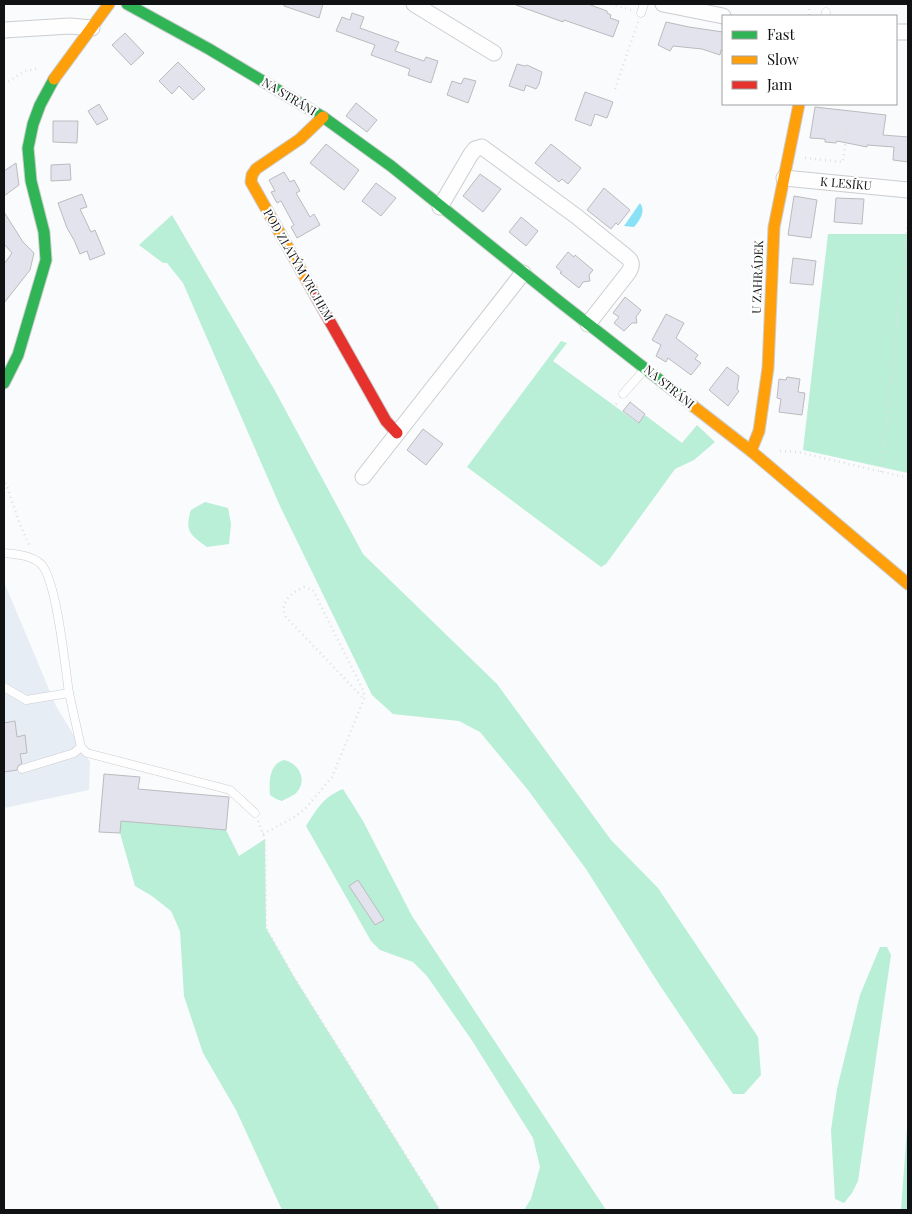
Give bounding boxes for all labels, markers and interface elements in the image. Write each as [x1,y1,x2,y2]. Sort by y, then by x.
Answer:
legend [722,15,897,105]
text: Fast [767,24,796,44]
text: Slow [767,49,799,69]
street label: NA STRÁNI [259,74,320,119]
text: Jam [766,74,793,94]
street label: K LESÍKU [820,173,873,193]
street label: POD ZLATÝM VRCHEM [260,206,337,323]
street label: U ZAHRÁDEK [748,240,766,314]
street label: NA STRÁNI [641,361,698,411]

